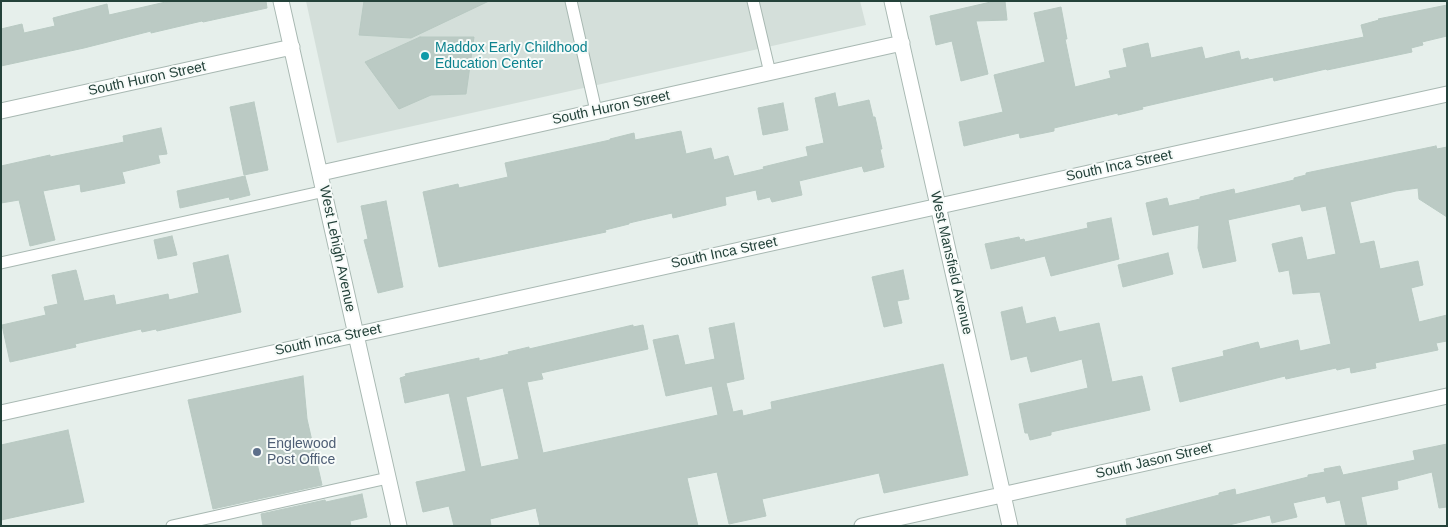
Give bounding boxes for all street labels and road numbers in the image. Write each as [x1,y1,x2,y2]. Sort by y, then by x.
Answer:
street label: South Huron Street [87,58,207,100]
street label: South Huron Street [551,87,671,129]
street label: South Inca Street [1064,147,1174,185]
street label: West Lehigh Avenue [315,184,359,314]
street label: West Mansfield Avenue [926,190,976,336]
street label: South Inca Street [669,234,779,272]
street label: South Inca Street [273,321,383,359]
street label: South Jason Street [1094,439,1214,483]

